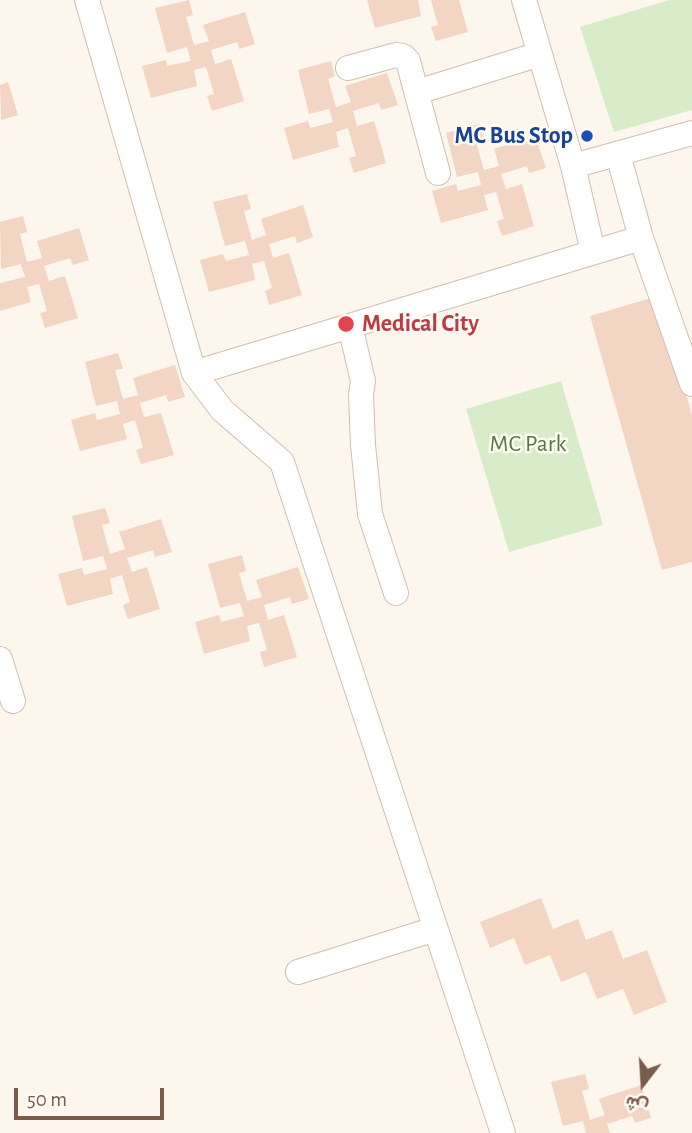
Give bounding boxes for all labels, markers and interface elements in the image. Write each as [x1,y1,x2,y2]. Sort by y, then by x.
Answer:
place label: MC Bus Stop [454,122,573,150]
marker: MC Bus Stop [579,128,595,144]
place label: Medical City [362,310,479,338]
marker: Medical City [336,314,356,334]
park label: MC Park [490,430,566,458]
north arrow [608,1049,678,1119]
scale bar [18,1074,168,1118]
text: 50 m [27,1089,67,1110]
text: ش [623,1092,650,1117]

